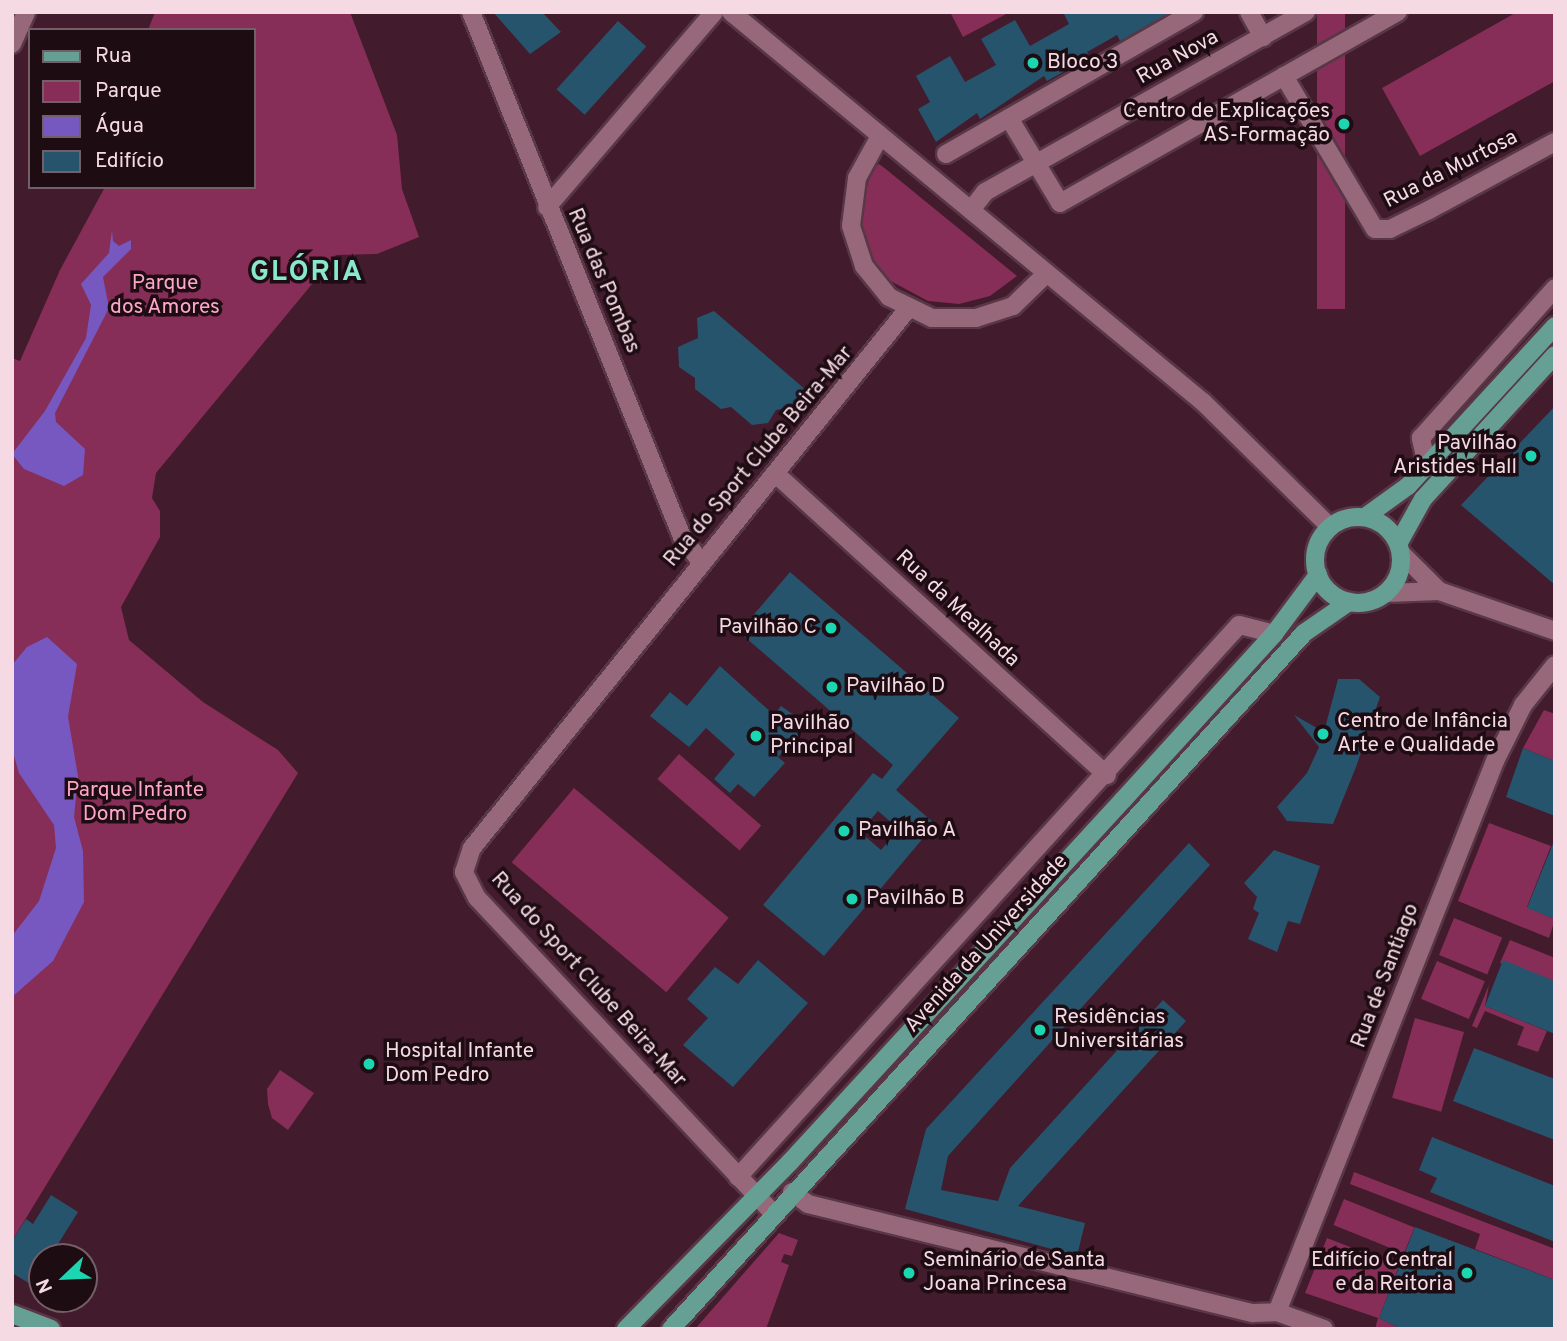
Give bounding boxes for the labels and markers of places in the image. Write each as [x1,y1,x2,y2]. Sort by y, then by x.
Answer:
place label: Bloco 3 [1047,50,1118,76]
marker: Bloco 3 [1025,55,1041,71]
place label: Centro de Explicações AS-Formação [1123,99,1330,149]
marker: Centro de Explicações AS-Formação [1336,116,1352,132]
place label: Pavilhão Aristides Hall [1393,431,1517,481]
marker: Pavilhão Aristides Hall [1523,448,1539,464]
place label: Pavilhão C [718,615,817,641]
marker: Pavilhão C [823,620,839,636]
place label: Pavilhão D [846,674,945,700]
marker: Pavilhão D [824,679,840,695]
place label: Centro de Infância Arte e Qualidade [1337,709,1508,759]
place label: Pavilhão Principal [770,711,853,761]
marker: Centro de Infância Arte e Qualidade [1315,726,1331,742]
marker: Pavilhão Principal [748,728,764,744]
place label: Pavilhão A [858,818,957,844]
marker: Pavilhão A [836,823,852,839]
place label: Pavilhão B [866,886,965,912]
marker: Pavilhão B [844,891,860,907]
place label: Residências Universitárias [1054,1005,1184,1055]
marker: Residências Universitárias [1032,1022,1048,1038]
place label: Hospital Infante Dom Pedro [385,1039,534,1089]
marker: Hospital Infante Dom Pedro [359,1054,379,1074]
place label: Seminário de Santa Joana Princesa [923,1248,1105,1298]
place label: Edifício Central e da Reitoria [1311,1248,1453,1298]
marker: Seminário de Santa Joana Princesa [901,1265,917,1281]
marker: Edifício Central e da Reitoria [1459,1265,1475,1281]

